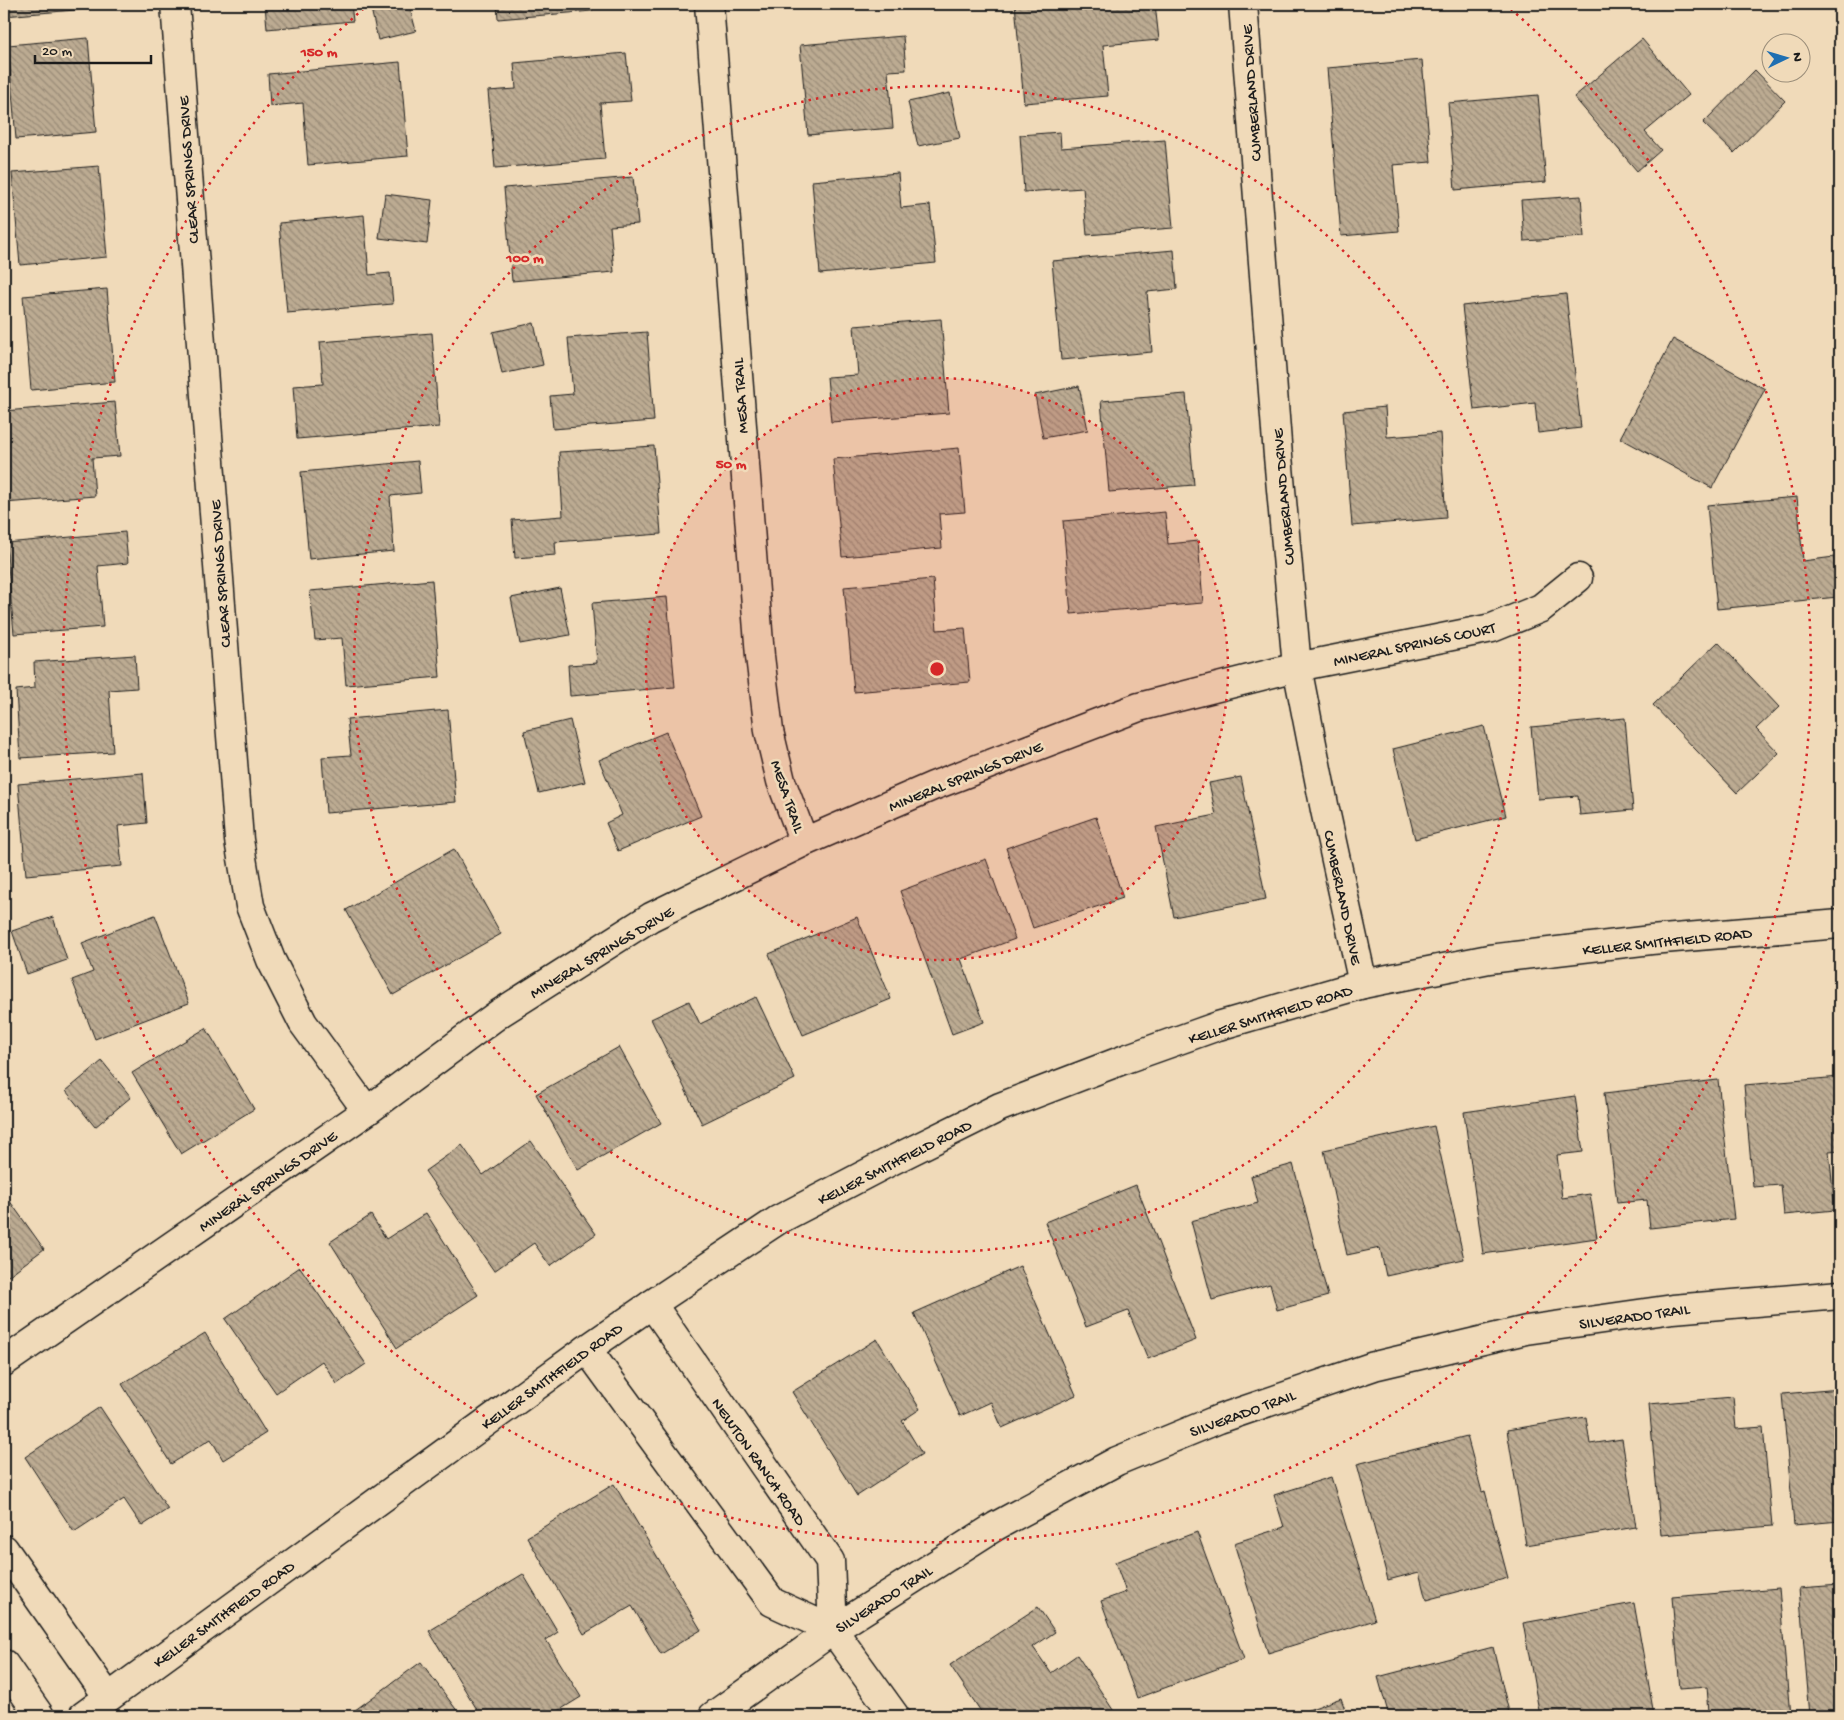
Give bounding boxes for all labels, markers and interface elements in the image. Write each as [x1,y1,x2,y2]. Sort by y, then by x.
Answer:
street label: CUMBERLAND DRIVE [1239,23,1268,162]
scale bar [35,32,151,64]
north arrow [1762,32,1812,82]
text: 20 m [42,43,72,61]
text: 150 m [300,44,338,62]
text: N [1788,52,1805,62]
street label: CLEAR SPRINGS DRIVE [176,94,205,244]
text: 100 m [505,250,544,268]
street label: MESA TRAIL [730,356,755,434]
street label: CUMBERLAND DRIVE [1270,427,1301,566]
text: 50 m [716,456,747,474]
street label: CLEAR SPRINGS DRIVE [208,498,237,648]
street label: MINERAL SPRINGS COURT [1332,620,1498,673]
centre of rings [928,660,946,678]
street label: MINERAL SPRINGS DRIVE [886,738,1047,818]
street label: MESA TRAIL [764,758,807,837]
street label: CUMBERLAND DRIVE [1317,829,1364,968]
street label: MINERAL SPRINGS DRIVE [527,903,679,1005]
street label: KELLER SMITHFIELD ROAD [1582,925,1754,962]
street label: KELLER SMITHFIELD ROAD [1187,982,1356,1050]
street label: KELLER SMITHFIELD ROAD [815,1117,976,1211]
street label: MINERAL SPRINGS DRIVE [196,1127,343,1238]
street label: SILVERADO TRAIL [1578,1301,1692,1336]
street label: KELLER SMITHFIELD ROAD [479,1320,628,1436]
street label: SILVERADO TRAIL [1188,1387,1300,1443]
street label: NEWTON RANCH ROAD [706,1395,809,1531]
street label: KELLER SMITHFIELD ROAD [151,1558,300,1674]
street label: SILVERADO TRAIL [833,1562,938,1639]

